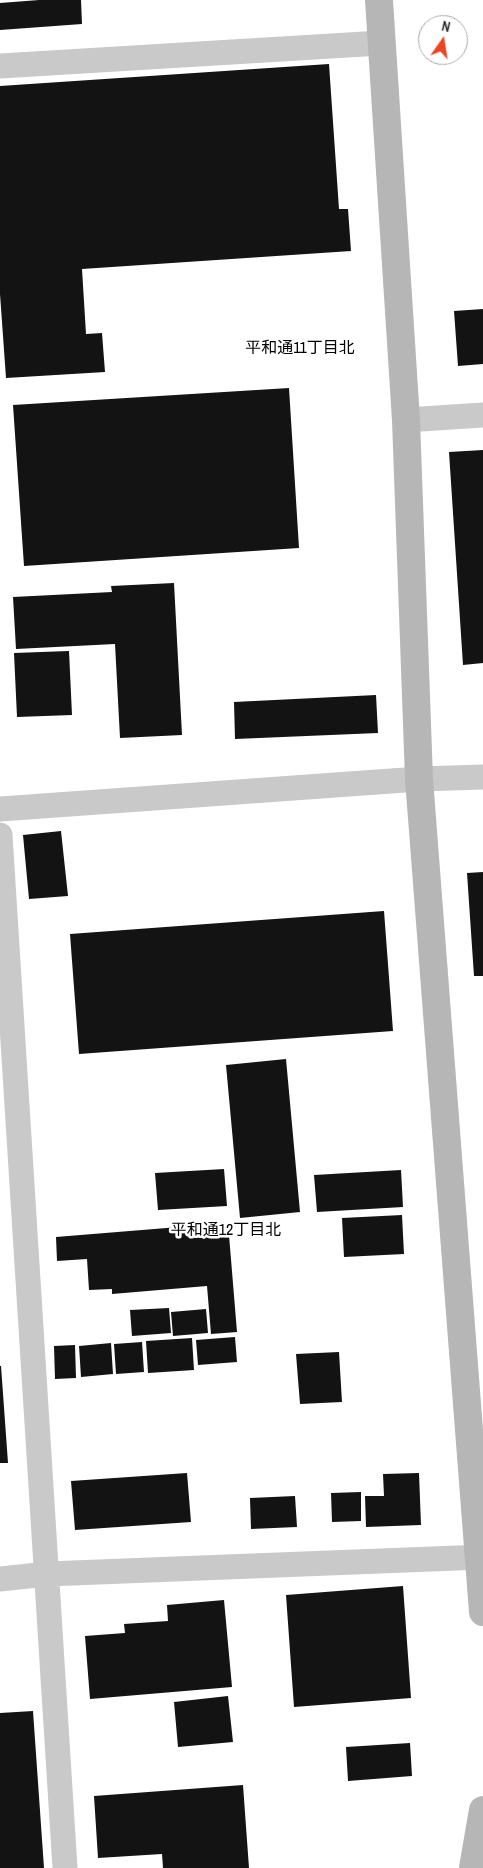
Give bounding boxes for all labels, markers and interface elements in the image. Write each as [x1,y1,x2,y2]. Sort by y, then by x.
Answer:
north arrow [418,15,468,65]
text: N [440,17,452,36]
district label: 平和通11丁目北 [245,339,355,359]
district label: 平和通12丁目北 [171,1221,281,1241]

